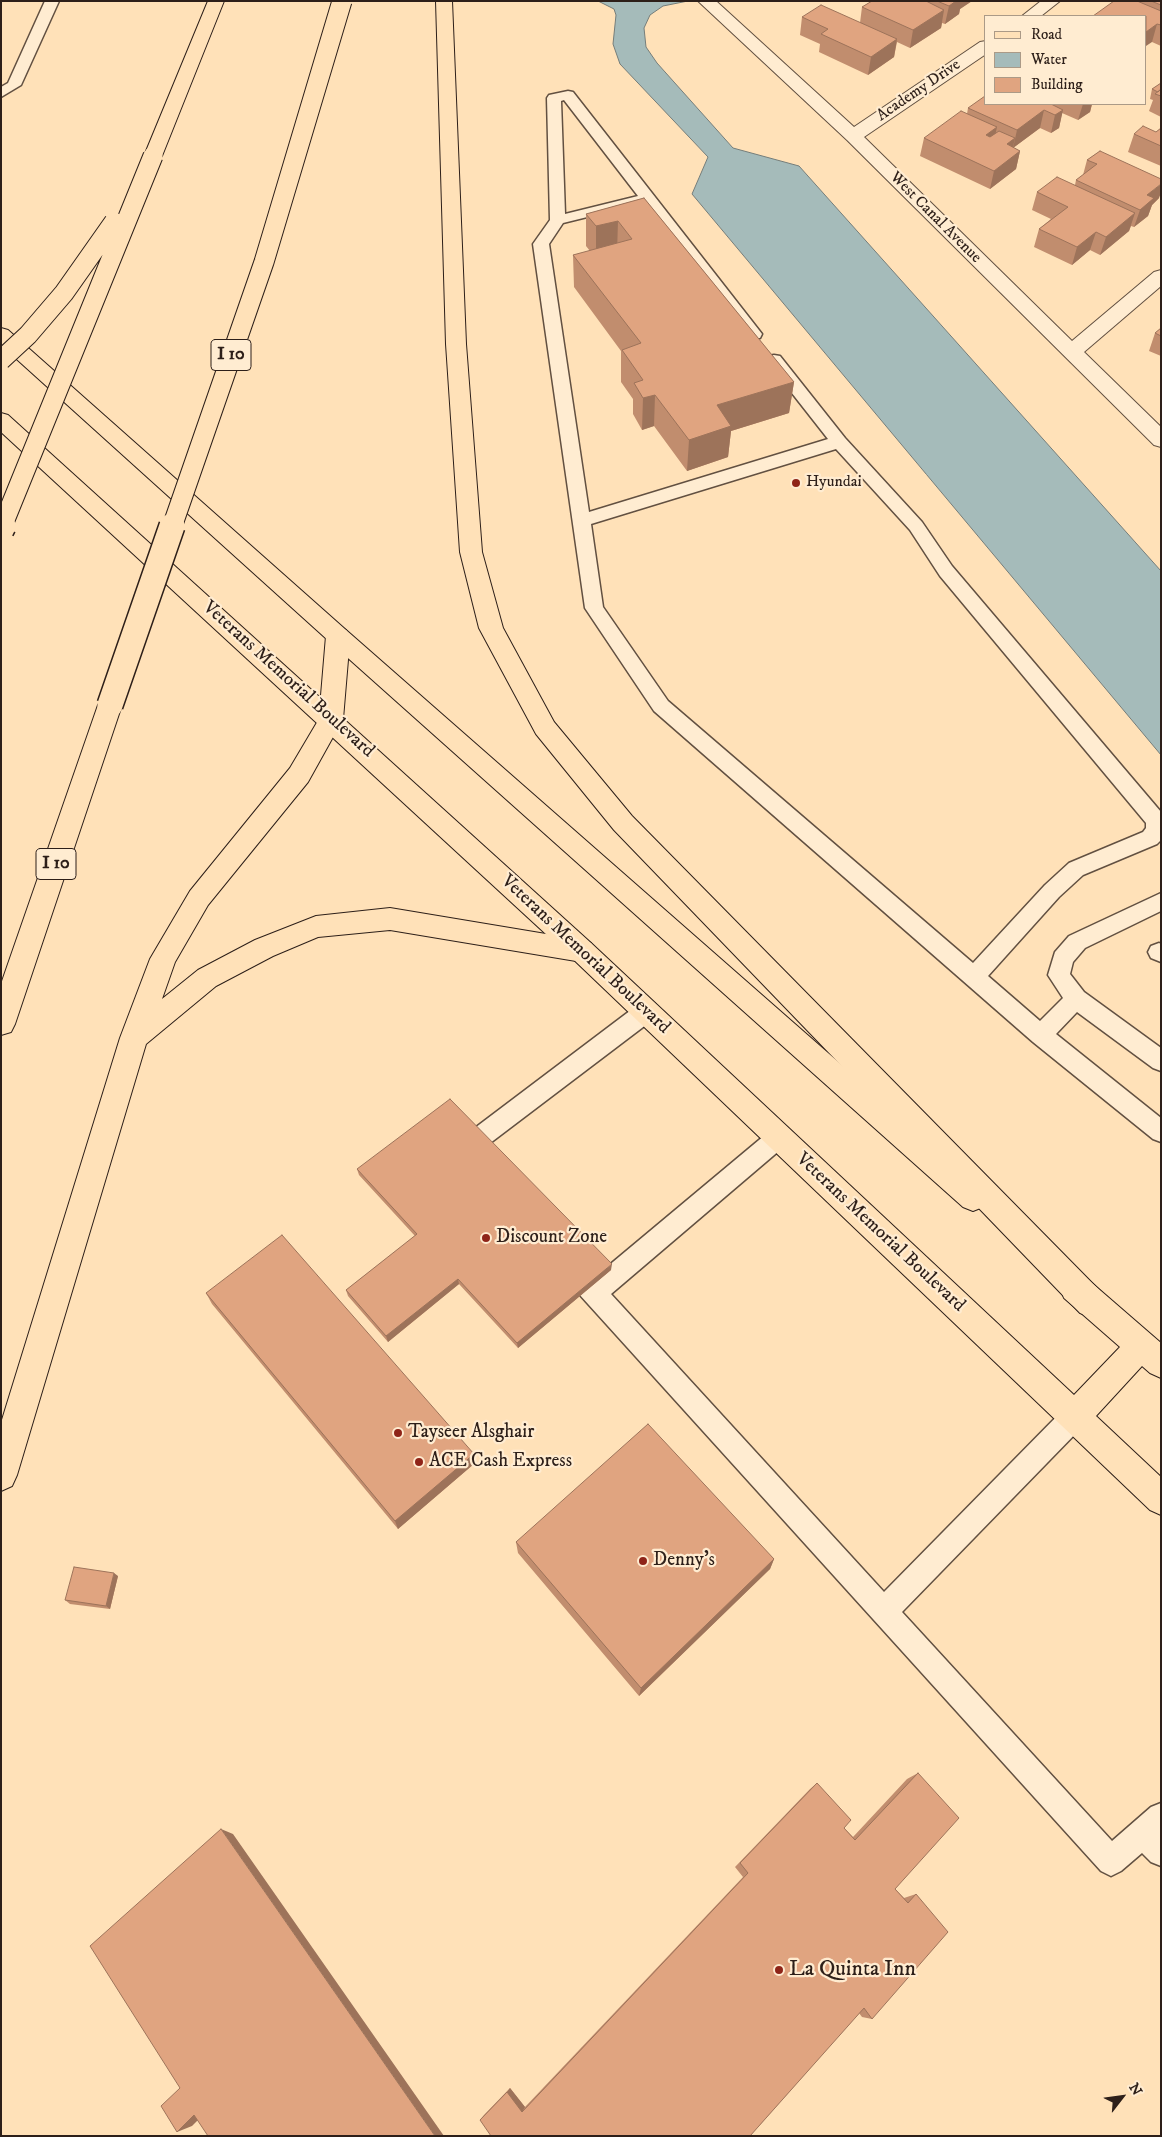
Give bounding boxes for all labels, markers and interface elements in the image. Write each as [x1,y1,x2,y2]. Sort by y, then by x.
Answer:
legend [984,15,1147,105]
text: Road [1031,25,1062,44]
text: Water [1031,50,1067,69]
street label: Academy Drive [873,56,965,126]
text: Building [1031,75,1083,94]
street label: West Canal Avenue [885,168,985,268]
road number: I 10 [211,340,251,370]
place label: Hyundai [806,473,862,493]
marker: Hyundai [790,477,802,489]
street label: Veterans Memorial Boulevard [197,597,379,763]
road number: I 10 [36,849,76,880]
street label: Veterans Memorial Boulevard [496,870,674,1040]
street label: Veterans Memorial Boulevard [791,1148,969,1318]
place label: Discount Zone [496,1227,607,1249]
marker: Discount Zone [480,1232,492,1244]
place label: Tayseer Alsghair [408,1422,534,1444]
marker: Tayseer Alsghair [392,1427,404,1439]
place label: ACE Cash Express [429,1451,572,1473]
marker: ACE Cash Express [413,1456,425,1468]
place label: Denny's [653,1550,715,1572]
marker: Denny's [637,1555,649,1567]
place label: La Quinta Inn [789,1957,916,1983]
marker: La Quinta Inn [773,1964,785,1976]
north arrow [1097,2072,1147,2122]
text: N [1124,2080,1146,2099]

